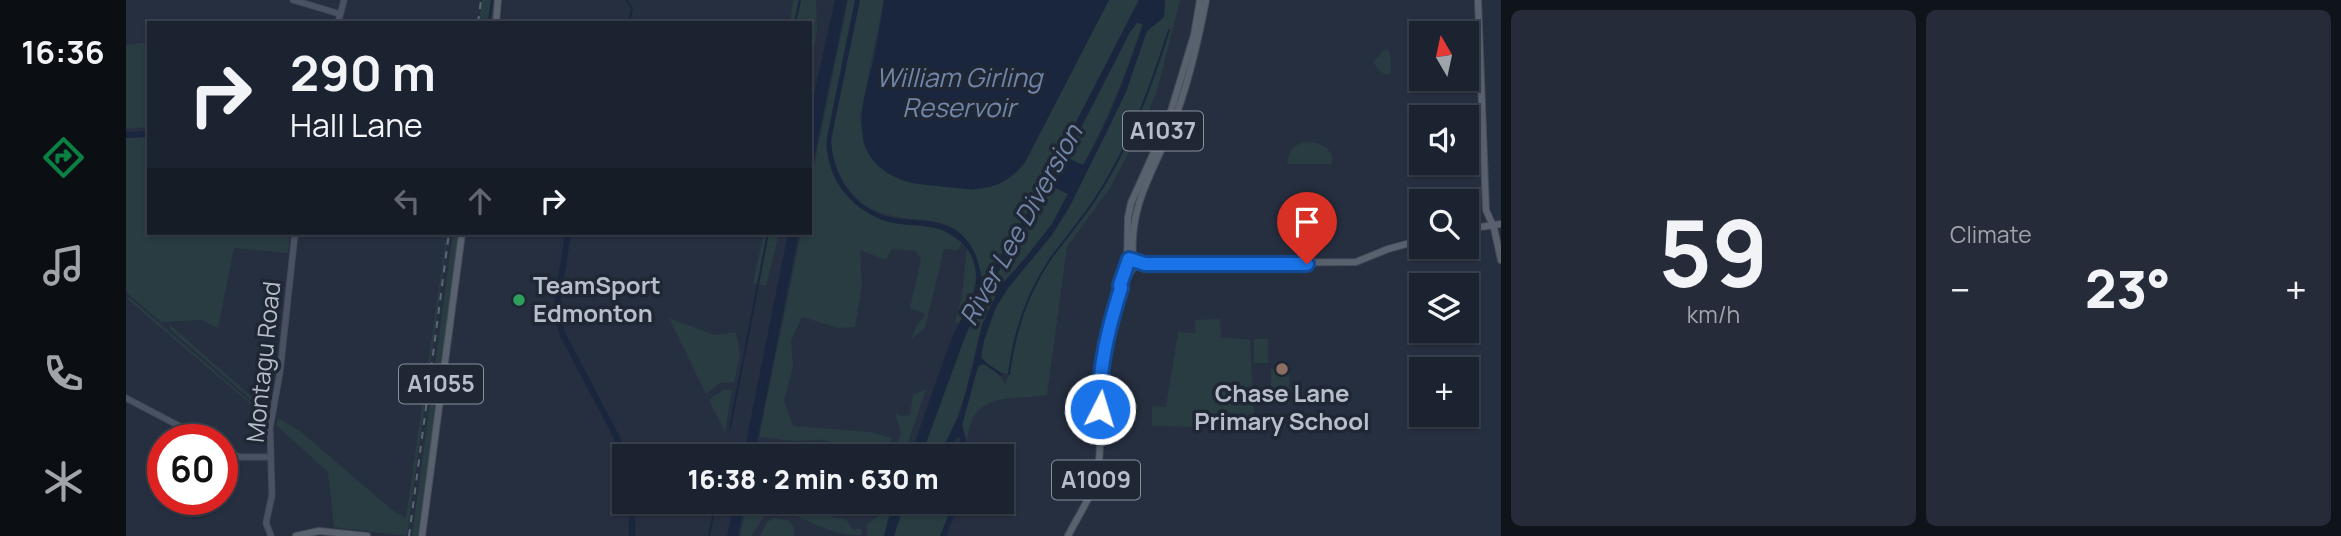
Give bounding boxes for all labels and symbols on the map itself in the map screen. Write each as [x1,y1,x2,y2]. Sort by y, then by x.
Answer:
north arrow [1409,21,1479,91]
water label: William Girling Reservoir [876,59,1045,125]
road number: A1037 [1123,112,1203,150]
water label: River Lee Diversion [950,116,1091,331]
pin [1277,192,1337,264]
place label: TeamSport Edmonton [533,268,661,329]
street label: Montagu Road [238,280,287,444]
marker: TeamSport Edmonton [511,292,527,308]
marker: Chase Lane Primary School [1274,361,1290,377]
road number: A1055 [399,364,483,404]
position arrow [1063,372,1137,446]
place label: Chase Lane Primary School [1194,376,1370,437]
speed limit sign: 60 [147,424,238,515]
road number: A1009 [1052,460,1140,500]

